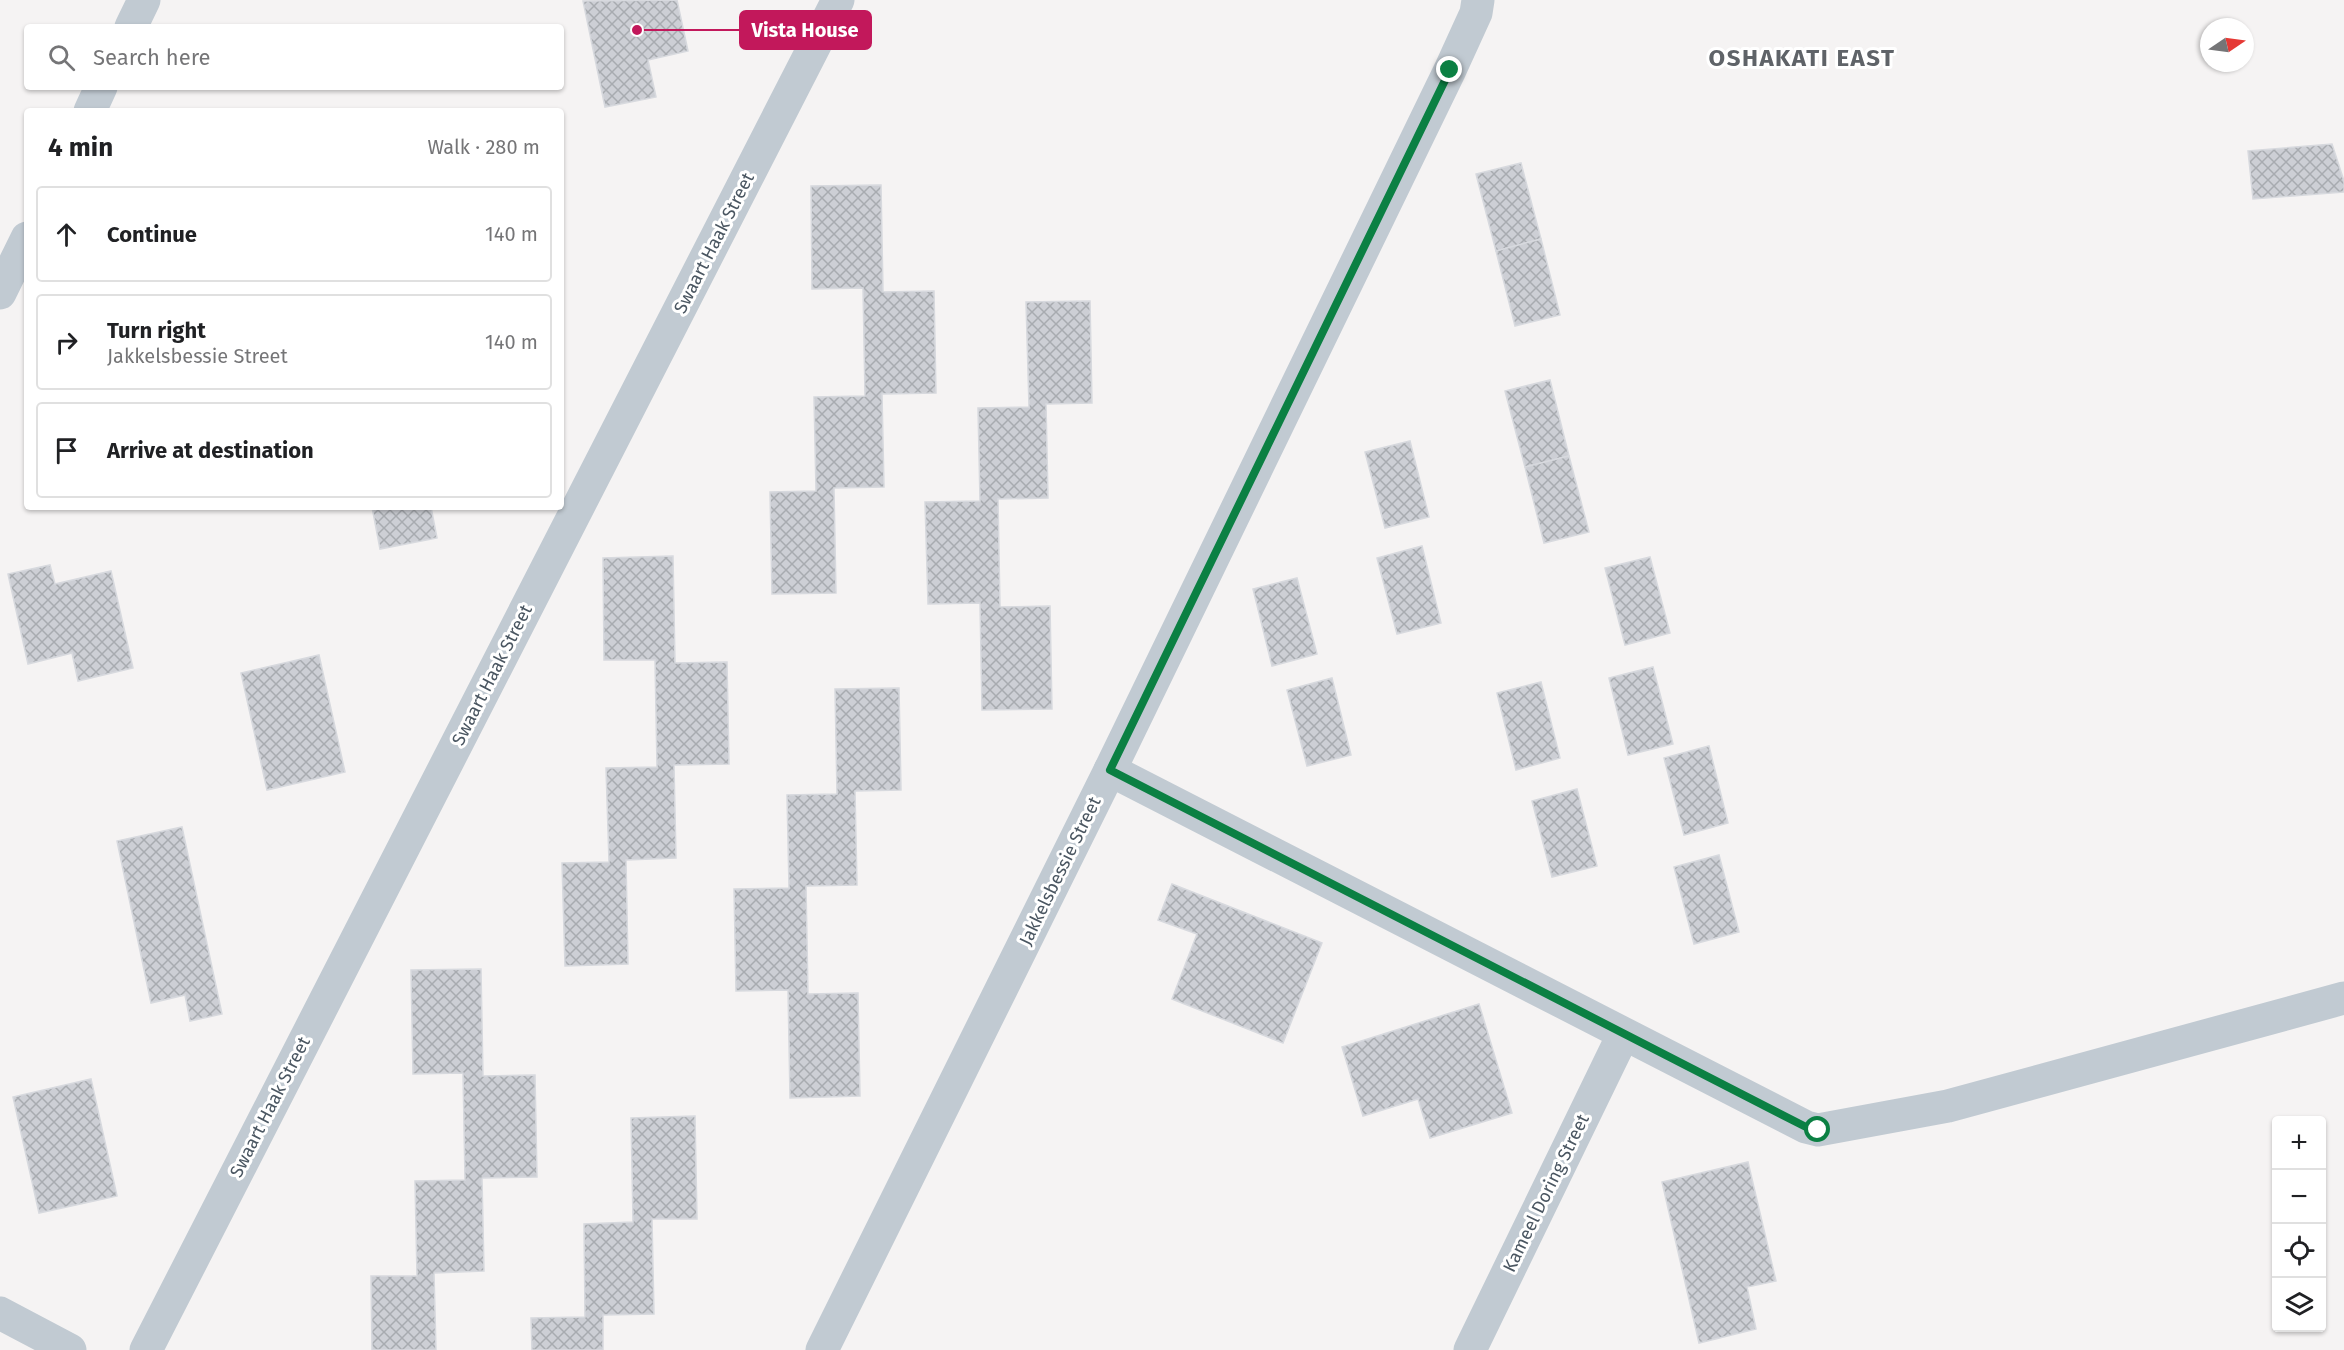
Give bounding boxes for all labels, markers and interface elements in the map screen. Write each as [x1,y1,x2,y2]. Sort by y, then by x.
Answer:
callout: Vista House [740,11,871,49]
text: Vista House [750,18,859,42]
north arrow [2200,18,2254,72]
search box [24,24,564,90]
icon: search [45,41,78,74]
text: Search here [93,44,211,71]
district label: OSHAKATI EAST [1709,44,1895,72]
route end [1436,56,1462,82]
text: 4 min [48,132,113,163]
text: Walk · 280 m [427,135,540,159]
street label: Swaart Haak Street [669,169,759,317]
icon: ahead [50,218,83,251]
text: Continue [107,221,197,248]
text: 140 m [485,222,538,246]
text: Turn right [107,317,206,344]
icon: right [50,326,83,359]
text: 140 m [485,330,538,354]
text: Jakkelsbessie Street [107,344,288,368]
icon: arrive [50,434,83,467]
text: Arrive at destination [107,437,314,464]
street label: Swaart Haak Street [447,601,537,749]
street label: Jakkelsbessie Street [1014,793,1106,949]
street label: Swaart Haak Street [225,1033,315,1181]
street label: Kameel Doring Street [1498,1110,1594,1276]
route start [1804,1116,1830,1142]
map controls [2272,1116,2326,1332]
button: + [2272,1116,2326,1170]
button: − [2272,1170,2326,1224]
button: locate [2272,1224,2326,1278]
button: layers [2272,1278,2326,1332]

